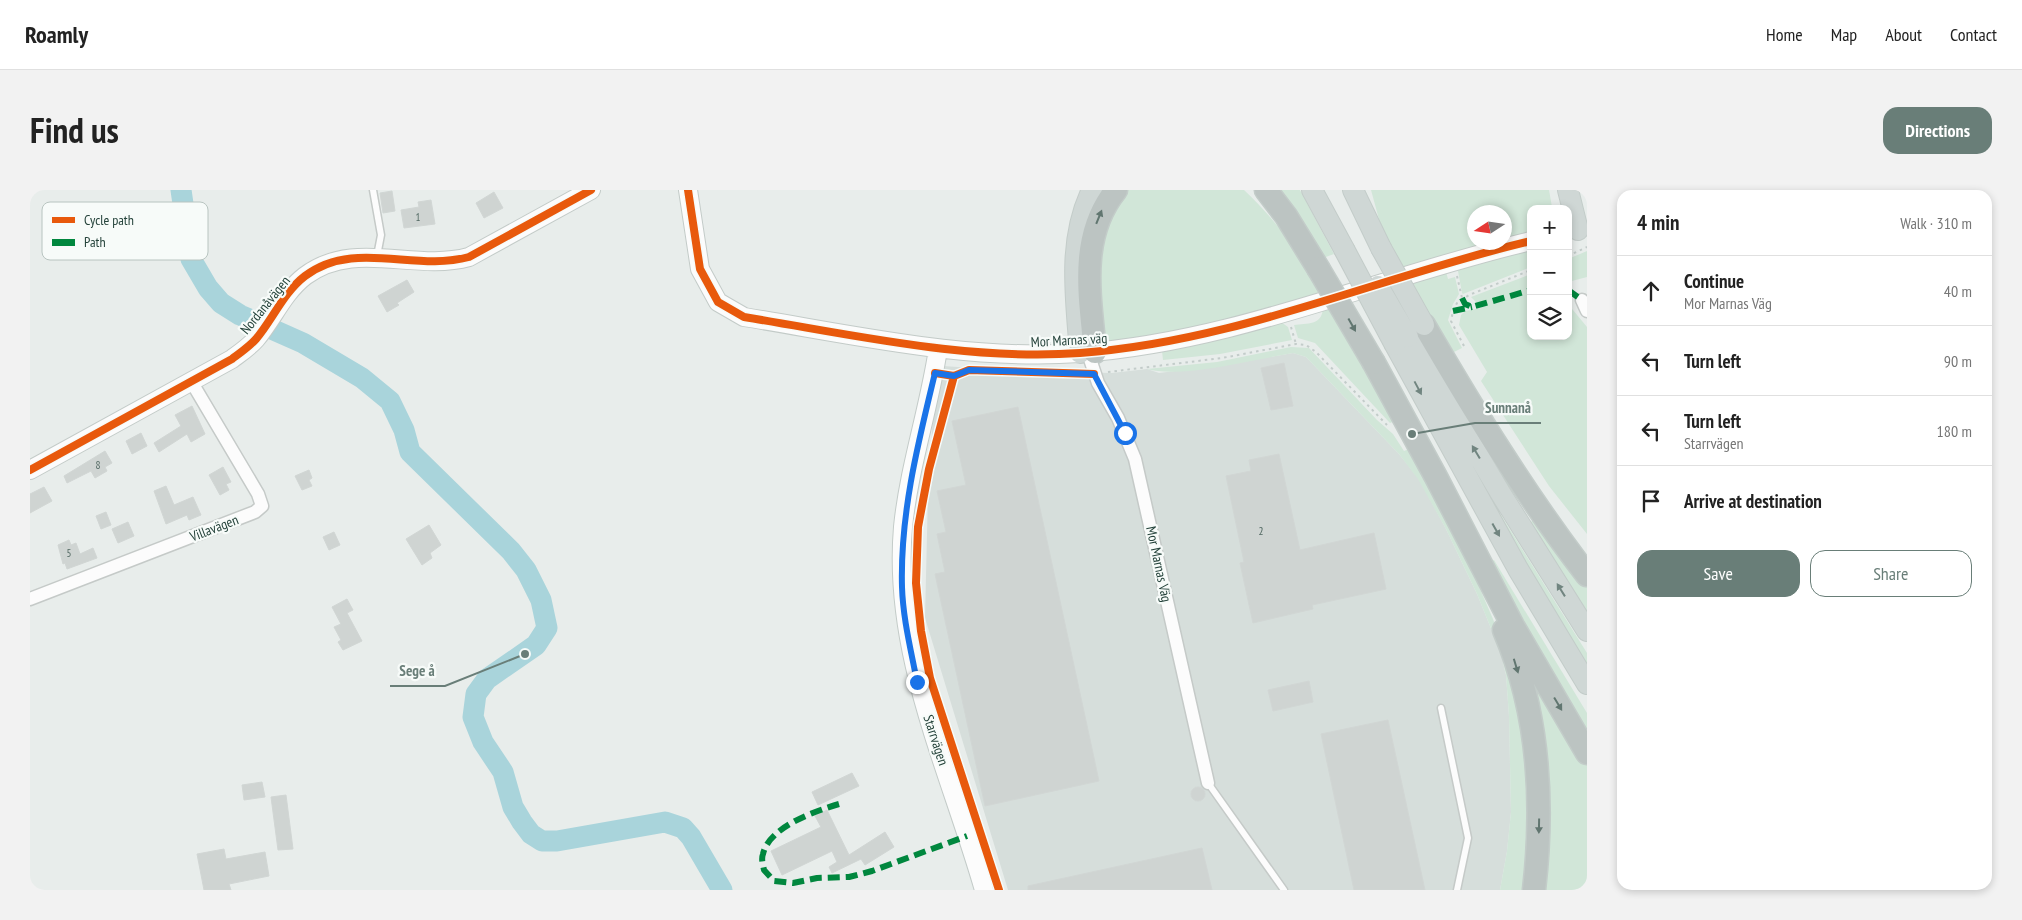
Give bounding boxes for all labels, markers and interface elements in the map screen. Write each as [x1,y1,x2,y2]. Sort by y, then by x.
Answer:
text: Roamly [25,19,88,50]
text: Home [1766,23,1803,46]
text: Map [1831,23,1857,46]
text: About [1885,23,1922,46]
text: Contact [1950,23,1997,46]
text: Find us [30,107,119,153]
button: Directions [1883,107,1992,154]
legend [42,202,208,260]
north arrow [1467,205,1512,250]
map controls [1527,205,1572,340]
button: + [1527,205,1572,250]
text: 4 min [1637,209,1679,236]
house number: 1 [416,210,421,224]
one-way arrow [1096,210,1103,225]
text: Cycle path [84,211,134,229]
text: Walk · 310 m [1900,213,1972,233]
text: Path [84,233,106,251]
button: − [1527,250,1572,295]
text: Continue [1684,269,1744,293]
street label: Nordanåvägen [236,272,294,338]
icon: ahead [1637,277,1665,305]
text: 40 m [1944,281,1972,301]
text: Mor Marnas Väg [1684,293,1772,313]
button: layers [1527,295,1572,340]
one-way arrow [1348,318,1357,331]
street label: Mor Marnas väg [1030,329,1108,351]
icon: left [1637,347,1665,375]
text: Turn left [1684,349,1741,373]
text: 90 m [1944,351,1972,371]
one-way arrow [1414,381,1422,395]
callout: Sunnanå [1475,393,1541,423]
text: Sunnanå [1485,398,1531,417]
text: Turn left [1684,409,1741,433]
icon: left [1637,417,1665,445]
text: 180 m [1937,421,1972,441]
route start [1114,422,1137,445]
text: Starrvägen [1684,433,1744,453]
one-way arrow [1472,445,1481,458]
house number: 8 [96,458,101,472]
icon: arrive [1637,487,1665,515]
text: Arrive at destination [1684,489,1822,513]
street label: Villavägen [186,511,241,546]
one-way arrow [1492,523,1501,537]
house number: 2 [1259,524,1264,538]
street label: Mor Marnas Väg [1142,525,1176,603]
house number: 5 [67,546,72,560]
button: Save [1637,550,1800,597]
button: Share [1810,550,1972,597]
one-way arrow [1556,584,1566,597]
callout: Sege å [390,656,445,686]
one-way arrow [1513,659,1520,674]
text: Sege å [399,661,435,680]
route end [906,671,929,694]
one-way arrow [1554,698,1563,711]
street label: Starrvägen [919,712,953,768]
one-way arrow [1535,819,1543,835]

